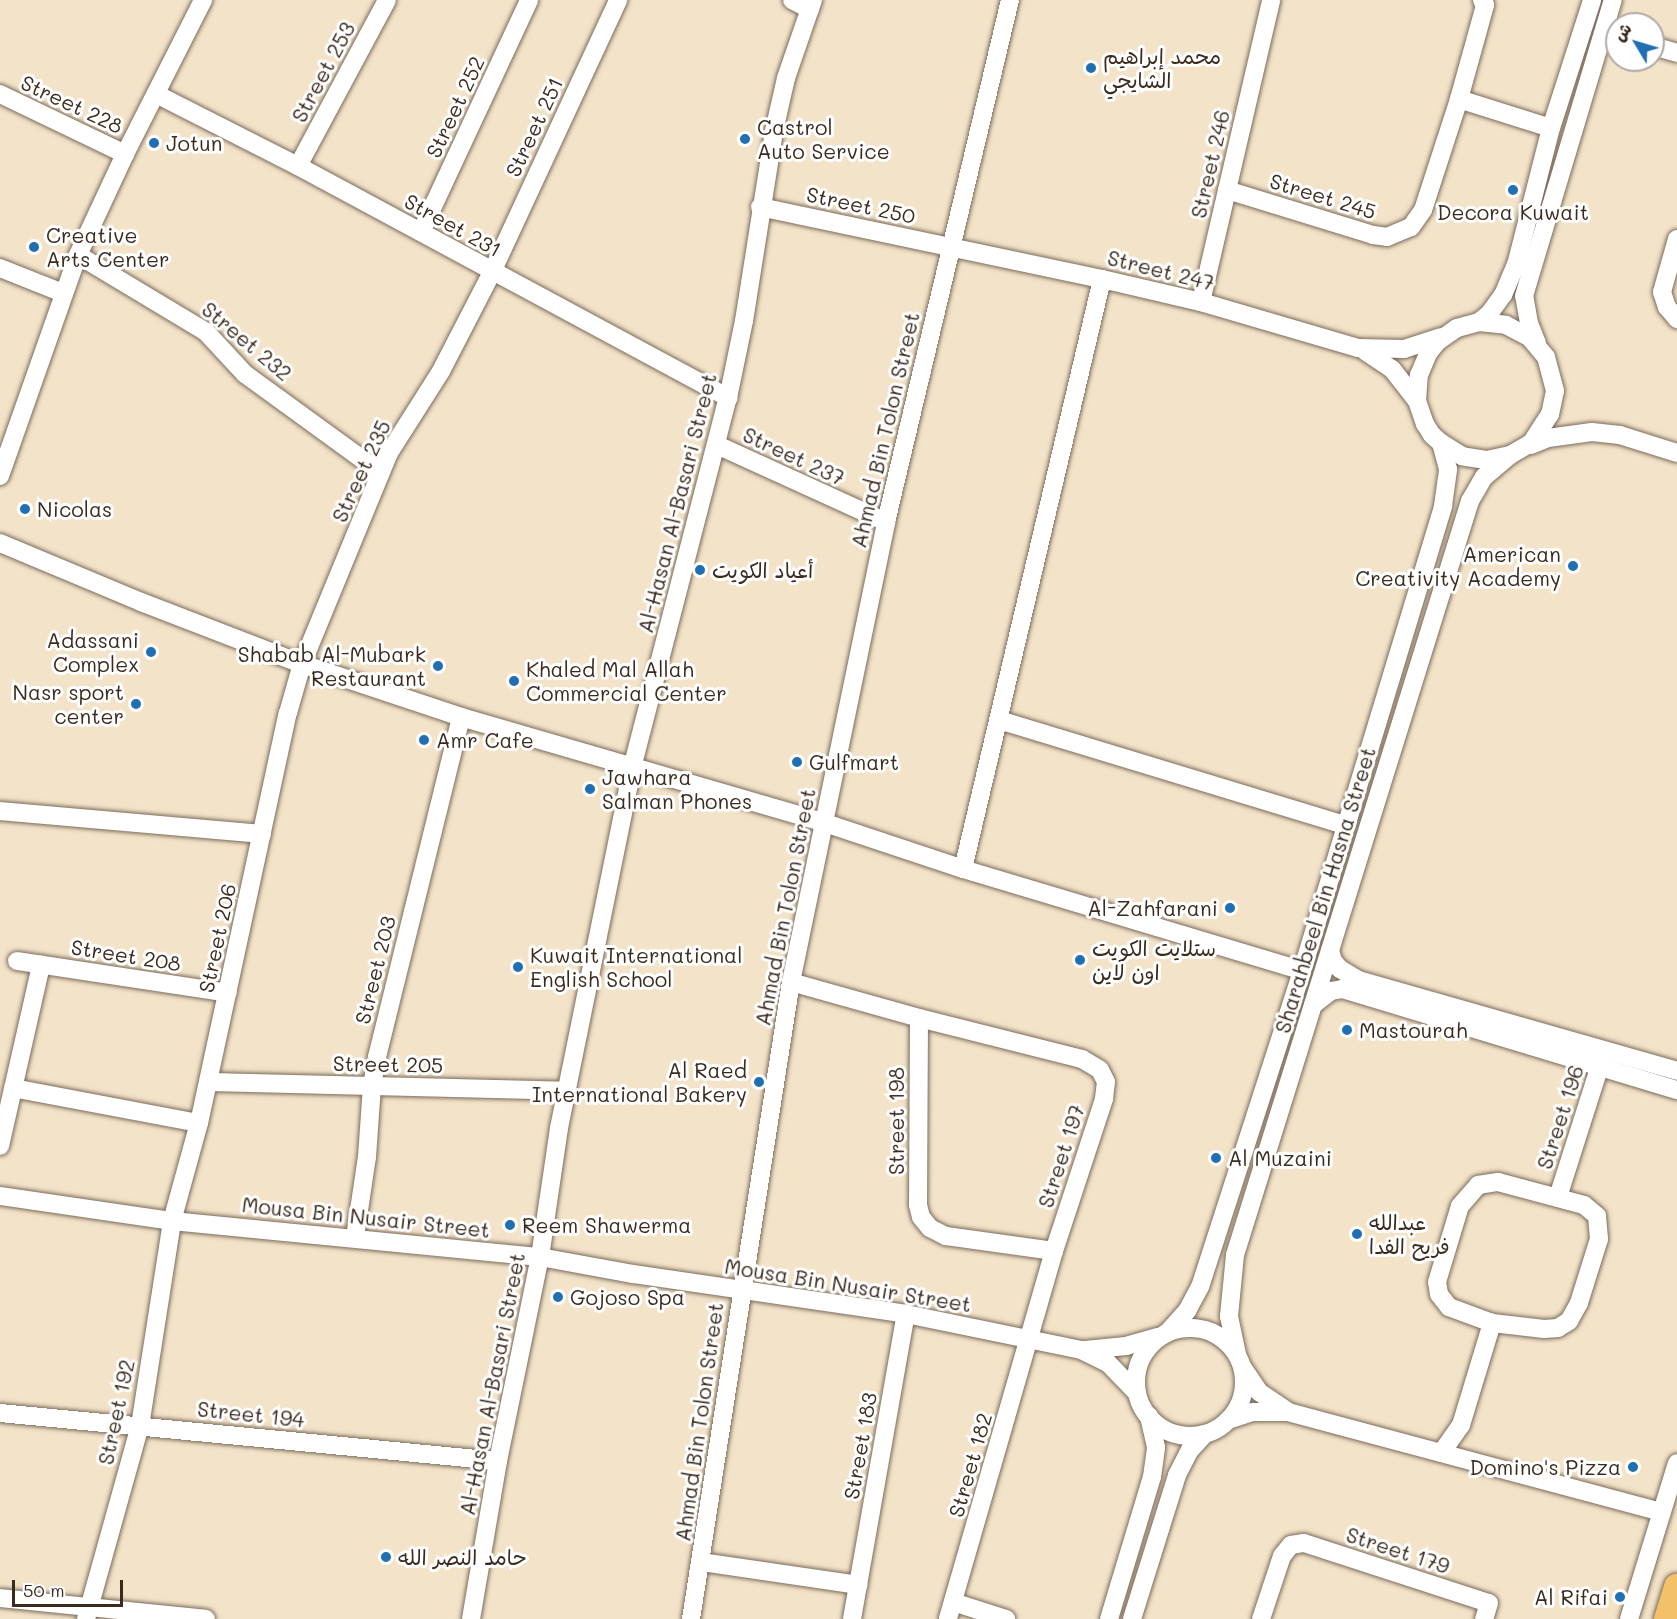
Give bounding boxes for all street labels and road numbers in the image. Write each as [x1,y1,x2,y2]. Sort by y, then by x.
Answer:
street label: Street 253 [286,18,360,126]
street label: Street 252 [421,52,489,162]
street label: Street 228 [17,69,127,139]
street label: Street 251 [500,73,568,181]
street label: Street 246 [1185,107,1235,221]
street label: Street 245 [1267,168,1379,224]
street label: Street 250 [804,181,918,229]
street label: Street 231 [400,188,506,262]
street label: Street 247 [1105,245,1217,295]
street label: Street 232 [197,296,297,386]
street label: Ahmad Bin Tolon Street [846,310,924,550]
street label: Al-Hasan Al-Basari Street [632,370,722,636]
street label: Street 235 [326,416,396,526]
street label: Street 237 [739,421,849,491]
street label: Sharahbeel Bin Hasna Street [1269,744,1381,1036]
street label: Ahmad Bin Tolon Street [750,786,820,1028]
street label: Street 206 [193,881,241,995]
street label: Street 203 [349,913,401,1027]
street label: Street 208 [69,934,183,976]
street label: Street 205 [333,1050,443,1078]
street label: Street 196 [1531,1062,1589,1172]
street label: Street 198 [883,1067,909,1175]
street label: Street 197 [1032,1101,1090,1211]
street label: Mousa Bin Nusair Street [241,1191,491,1243]
street label: Al-Hasan Al-Basari Street [454,1251,530,1517]
street label: Mousa Bin Nusair Street [723,1253,973,1317]
street label: Ahmad Bin Tolon Street [670,1301,728,1543]
street label: Street 192 [93,1357,139,1467]
street label: Street 183 [838,1391,882,1501]
street label: Street 194 [196,1396,306,1432]
street label: Street 182 [943,1410,997,1520]
street label: Street 179 [1343,1521,1453,1579]

